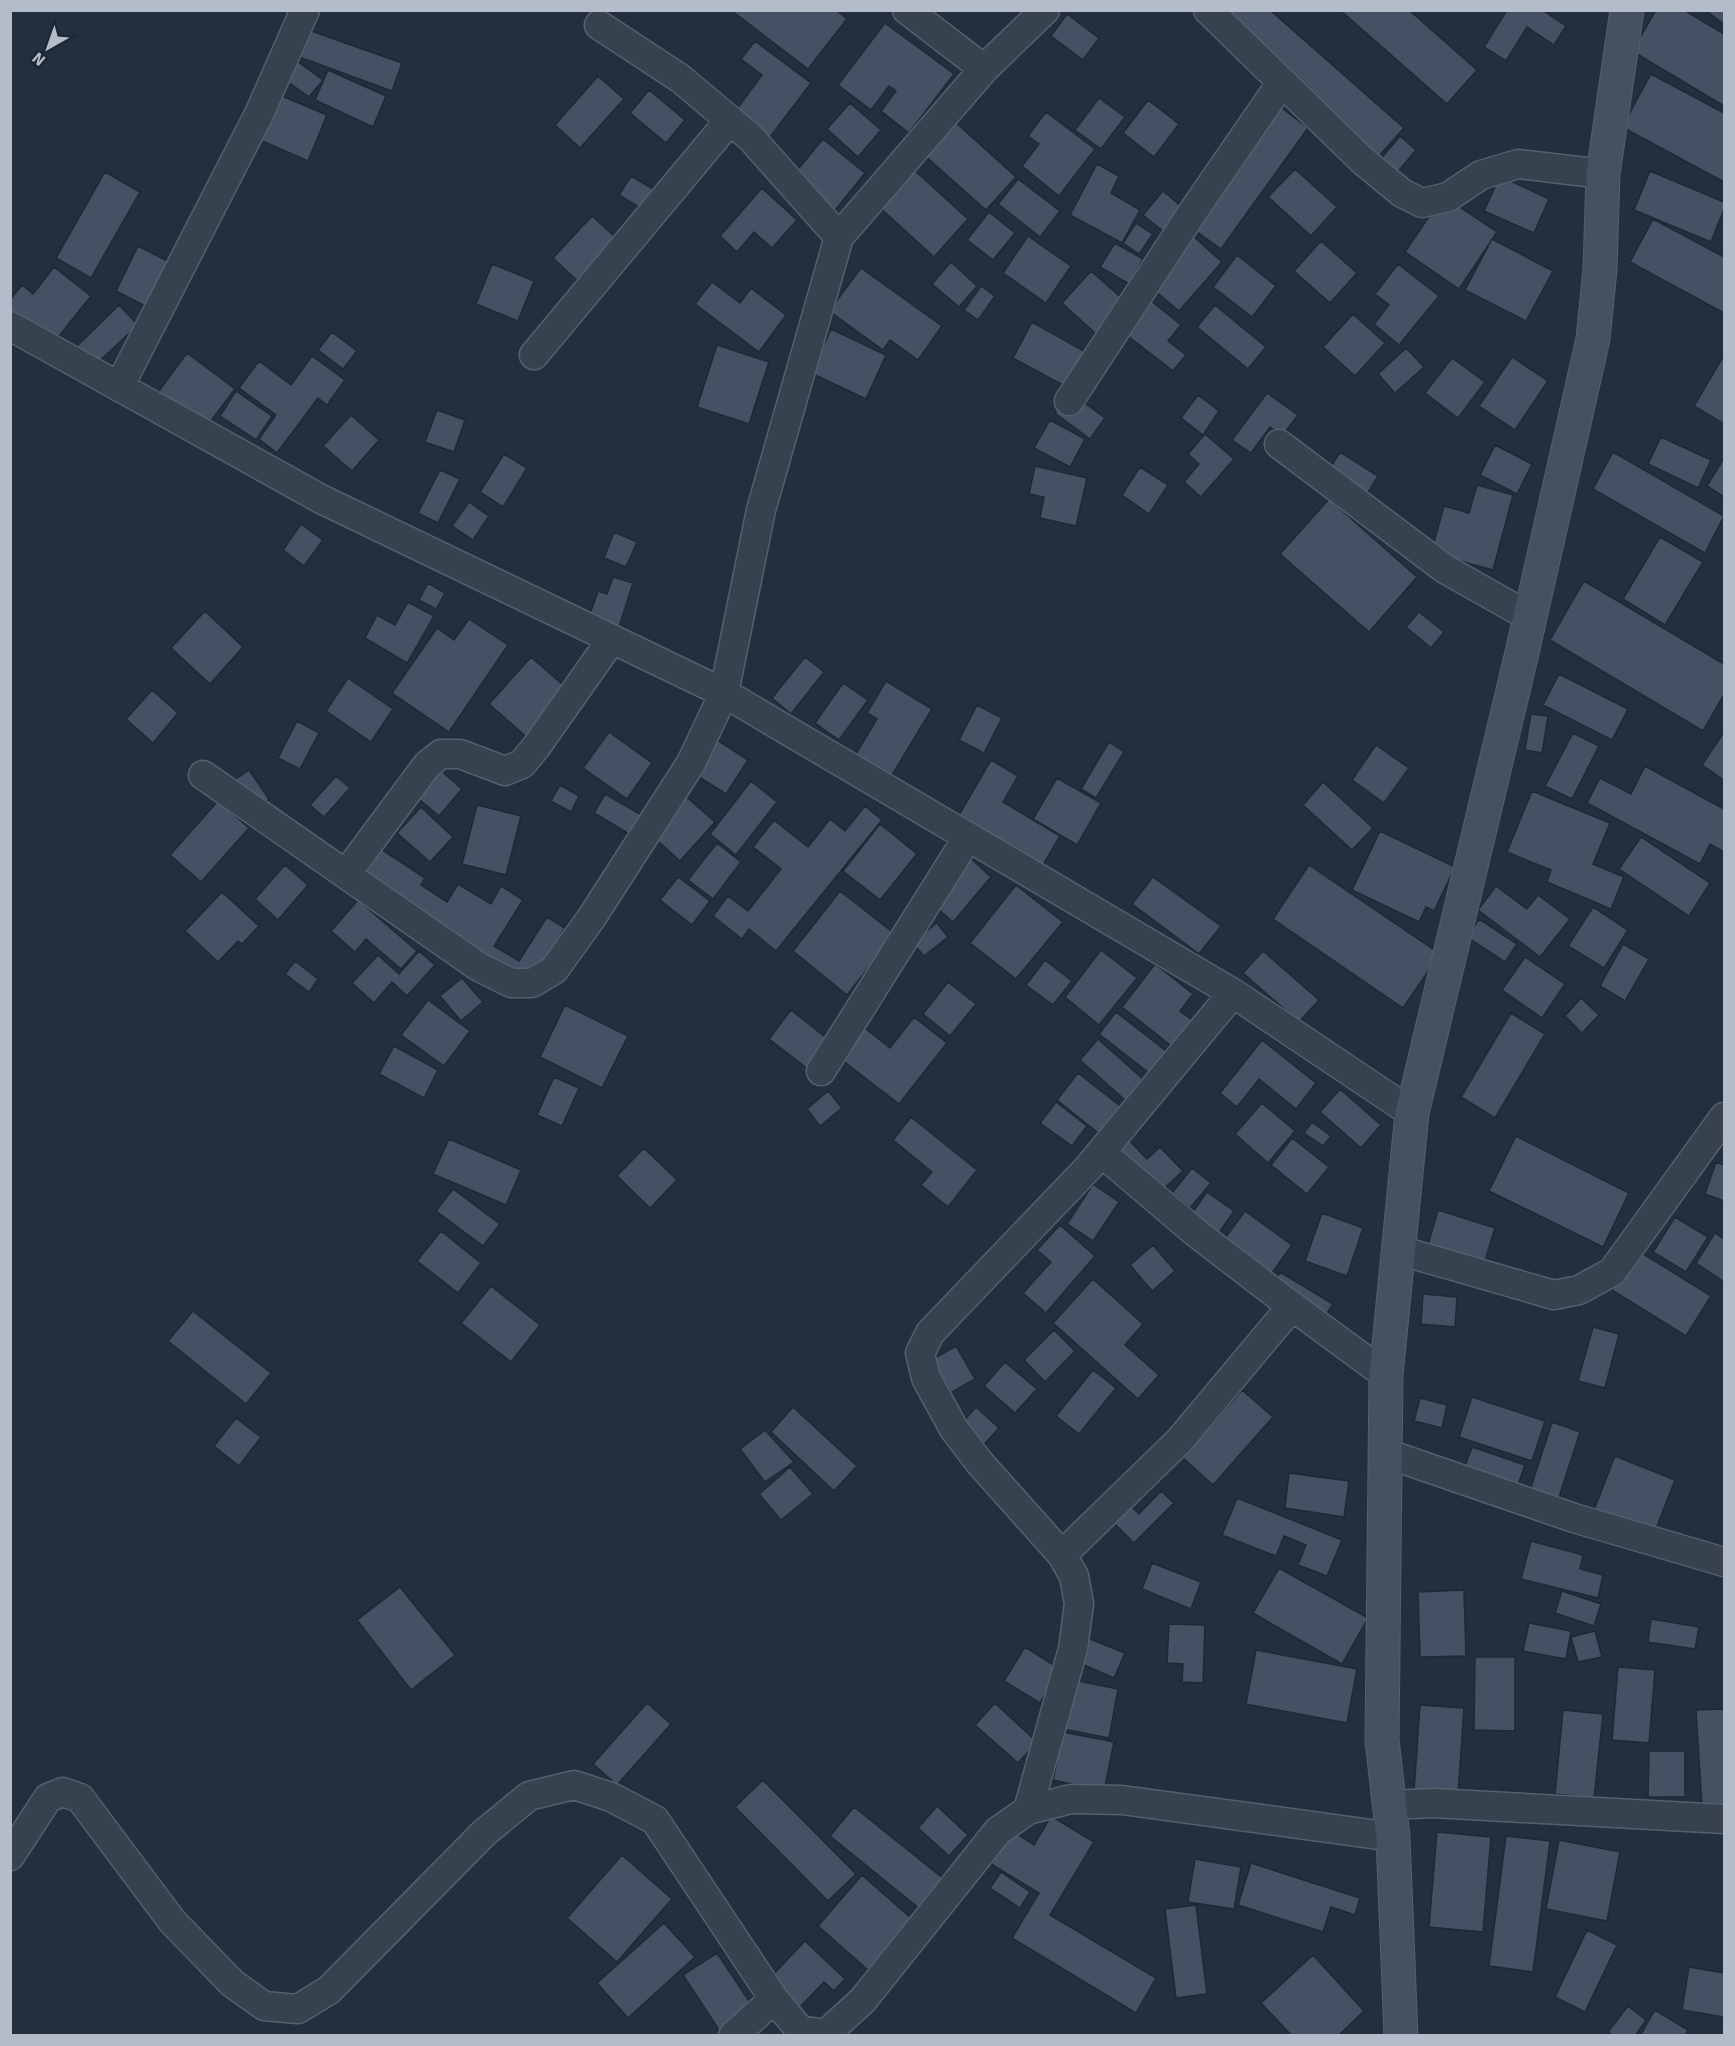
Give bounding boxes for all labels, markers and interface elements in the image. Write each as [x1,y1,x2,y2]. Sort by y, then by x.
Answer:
north arrow [18,18,78,78]
text: N [28,47,50,70]

